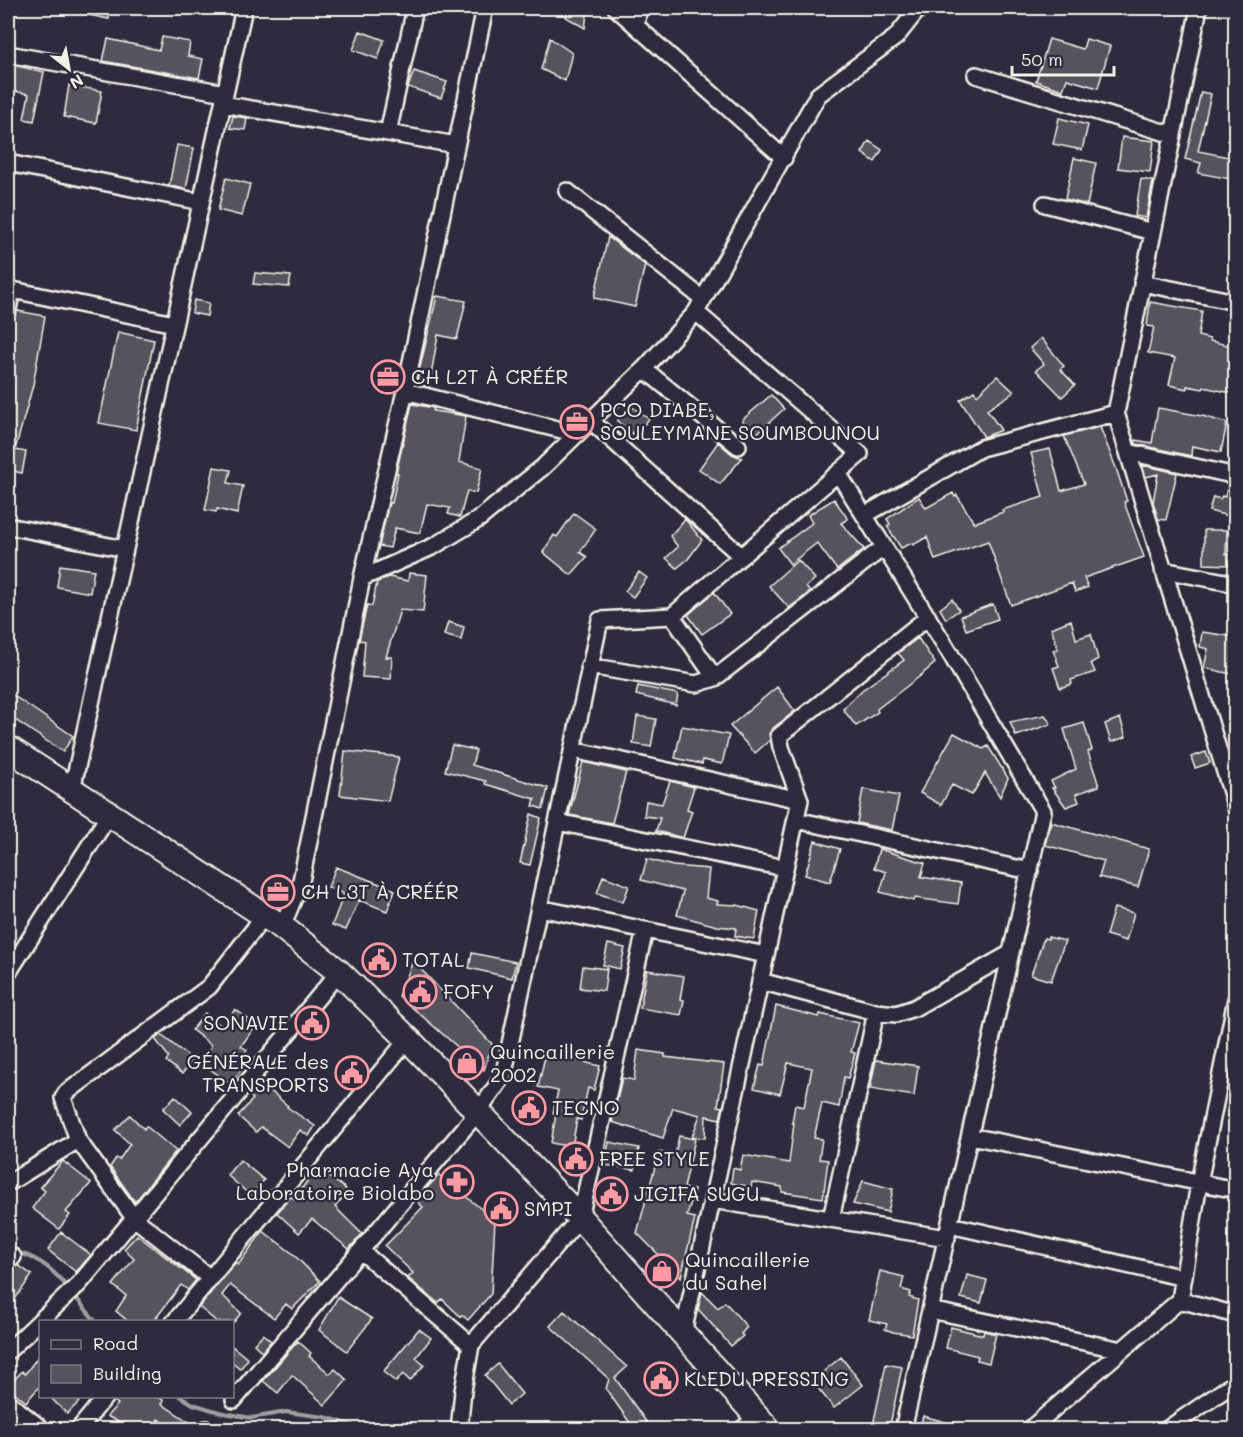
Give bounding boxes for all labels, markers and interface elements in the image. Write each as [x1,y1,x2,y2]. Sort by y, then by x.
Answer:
north arrow [39,39,99,99]
scale bar [1012,39,1114,77]
text: 50 m [1021,47,1063,71]
text: N [66,70,88,94]
office icon: CH L2T À CRÉÉR [370,359,406,395]
place label: CH L2T À CRÉÉR [411,363,568,389]
place label: PCO DIABE, SOULEYMANE SOUMBOUNOU [600,396,880,445]
office icon: PCO DIABE, SOULEYMANE SOUMBOUNOU [559,404,595,440]
office icon: CH L3T À CRÉÉR [260,874,296,910]
place label: CH L3T À CRÉÉR [301,878,459,904]
public building icon: TOTAL [361,942,397,978]
place label: TOTAL [402,946,465,972]
public building icon: FOFY [402,974,438,1010]
place label: FOFY [443,978,494,1004]
public building icon: SONAVIE [294,1005,330,1041]
place label: SONAVIE [203,1009,289,1035]
place label: Quincaillerie 2002 [490,1038,615,1087]
shop icon: Quincaillerie 2002 [449,1045,485,1081]
place label: GÉNÉRALE des TRANSPORTS [187,1048,329,1097]
public building icon: GÉNÉRALE des TRANSPORTS [334,1055,370,1091]
public building icon: TECNO [511,1090,547,1126]
place label: TECNO [552,1094,619,1120]
public building icon: FREE STYLE [558,1141,594,1177]
place label: FREE STYLE [599,1145,710,1171]
place label: Pharmacie Aya Laboratoire Biolabo [236,1156,434,1205]
pharmacy icon: Pharmacie Aya Laboratoire Biolabo [439,1164,475,1200]
public building icon: JIGIFA SUGU [593,1176,629,1212]
place label: JIGIFA SUGU [634,1180,759,1206]
public building icon: SMPI [483,1191,519,1227]
place label: SMPI [524,1195,572,1221]
place label: Quincaillerie du Sahel [685,1246,810,1295]
shop icon: Quincaillerie du Sahel [644,1253,680,1289]
legend [39,1320,234,1398]
text: Road [93,1331,138,1355]
text: Building [93,1361,161,1385]
public building icon: KLEDU PRESSING [643,1361,679,1397]
place label: KLEDU PRESSING [684,1365,849,1391]

